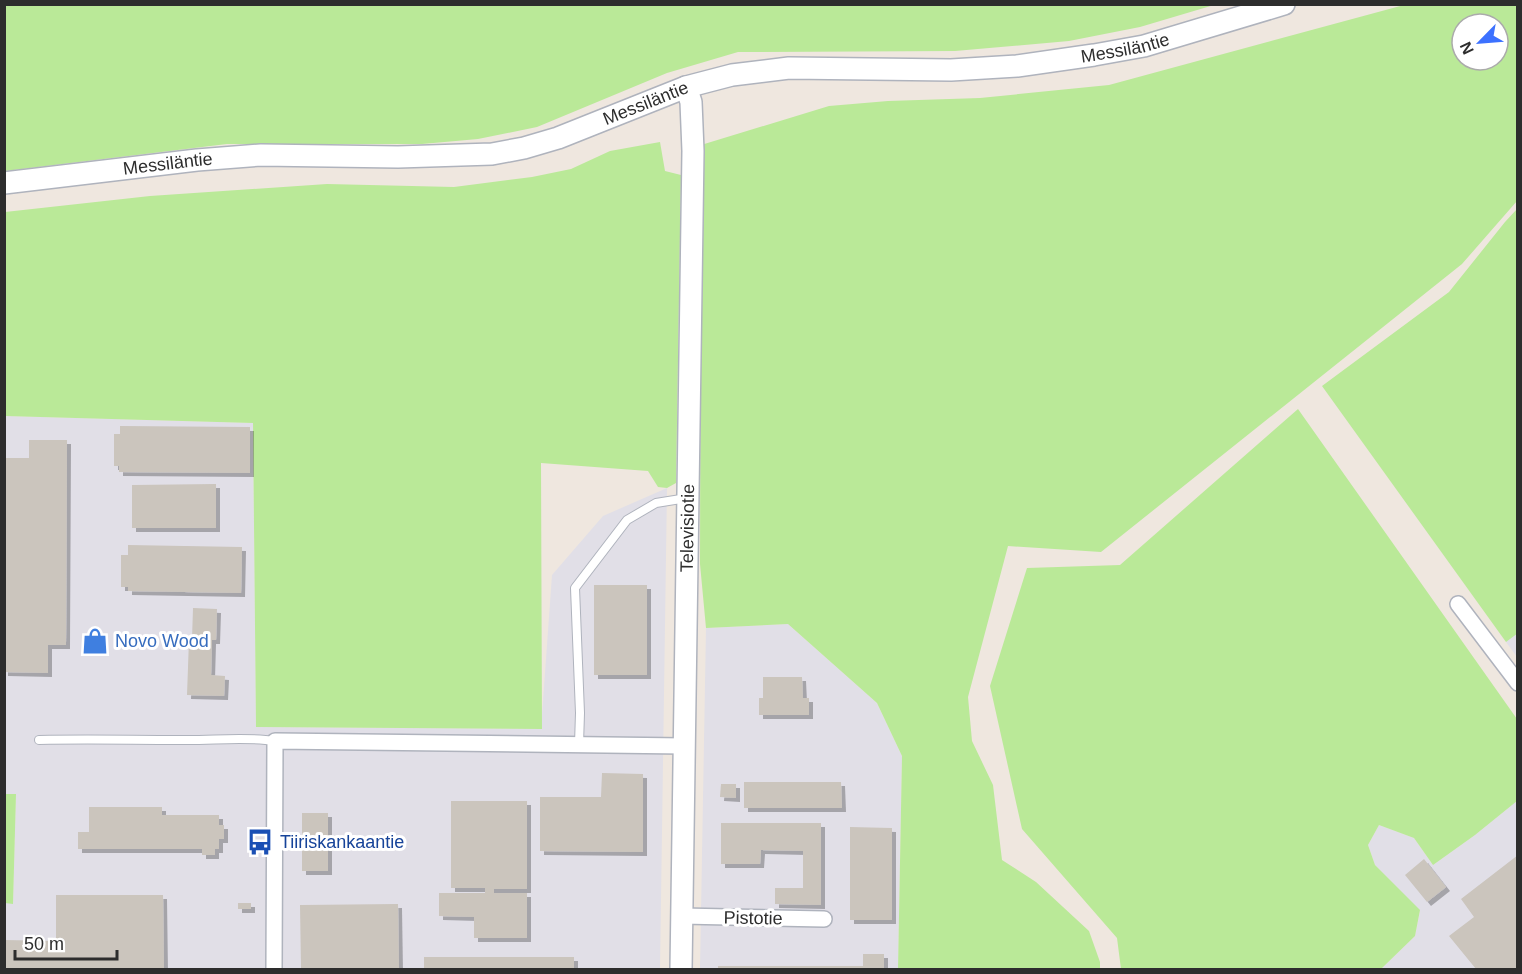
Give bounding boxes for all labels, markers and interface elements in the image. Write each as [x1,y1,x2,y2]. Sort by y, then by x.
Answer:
north arrow [1450,12,1510,72]
street label: Messiläntie [1079,29,1172,67]
text: N [1457,39,1477,57]
street label: Messiläntie [600,77,691,129]
street label: Messiläntie [122,149,213,179]
street label: Televisiotie [677,484,698,572]
shop icon: Novo Wood [80,626,110,656]
place label: Novo Wood [115,631,209,651]
bus stop icon: Tiiriskankaantie [245,827,275,857]
place label: Tiiriskankaantie [280,832,404,852]
street label: Pistotie [723,907,783,929]
scale bar [15,923,117,961]
text: 50 m [24,934,64,954]

